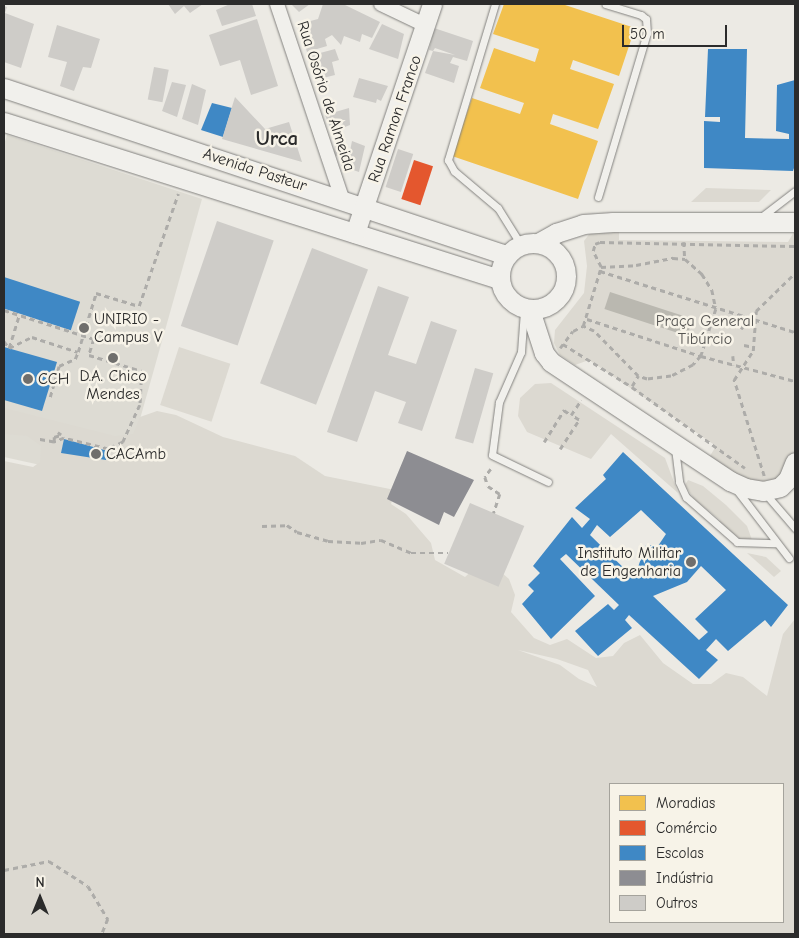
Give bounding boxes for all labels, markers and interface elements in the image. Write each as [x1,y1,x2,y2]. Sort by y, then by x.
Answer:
scale bar [624,15,729,47]
street label: Rua Osório de Almeida [293,19,359,173]
text: 50 m [630,25,665,43]
street label: Rua Ramon Franco [364,53,426,185]
district label: Urca [256,125,298,151]
street label: Avenida Pasteur [201,144,309,196]
place label: UNIRIO - Campus V [94,309,163,347]
park label: Praça General Tibúrcio [656,311,754,349]
marker: UNIRIO - Campus V [78,322,90,334]
marker: D.A. Chico Mendes [107,352,119,364]
place label: D.A. Chico Mendes [79,366,147,404]
place label: CCH [38,369,69,389]
marker: CCH [22,373,34,385]
place label: CACAmb [106,444,166,464]
marker: CACAmb [90,448,102,460]
place label: Instituto Militar de Engenharia [577,543,681,581]
marker: Instituto Militar de Engenharia [685,556,697,568]
legend [609,783,784,923]
text: Moradias [656,794,715,812]
text: Comércio [656,819,717,837]
text: Escolas [656,844,704,862]
text: Indústria [656,869,713,887]
north arrow [15,873,65,923]
text: N [35,874,45,891]
text: Outros [656,894,697,912]

